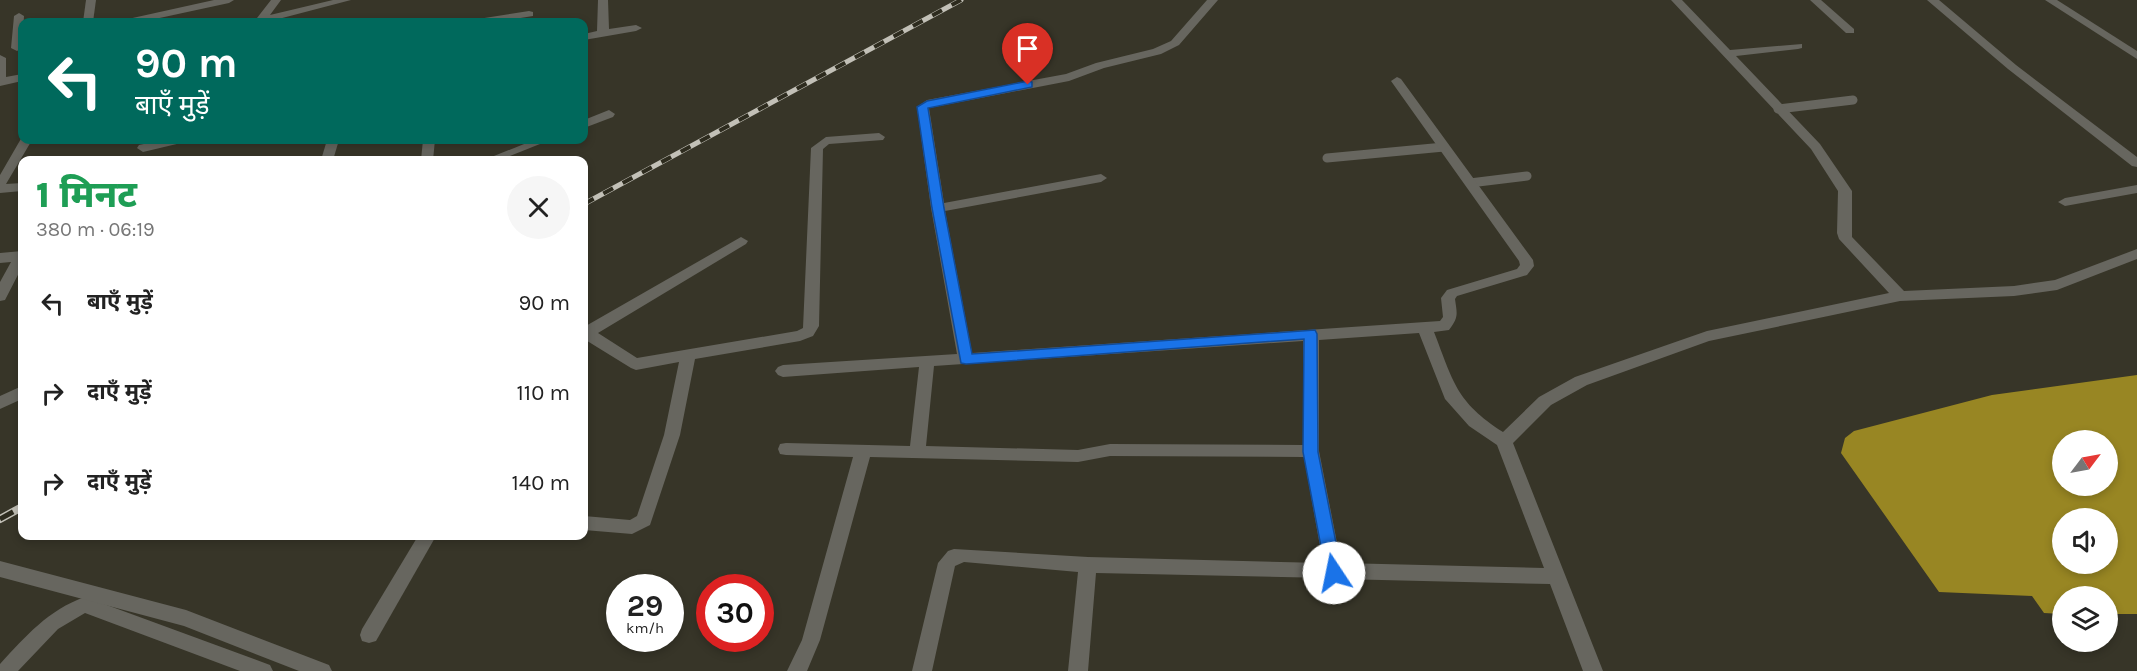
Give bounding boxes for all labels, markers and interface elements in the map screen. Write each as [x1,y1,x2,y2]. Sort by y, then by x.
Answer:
pin [1002,23,1053,85]
icon: arrive [1011,32,1044,65]
text: 90 m [135,38,238,88]
icon: left [36,42,114,120]
text: बाएँ मुड़ें [135,89,209,121]
text: 1 मिनट [36,174,137,216]
button: close [507,176,570,239]
text: 380 m · 06:19 [36,218,155,241]
icon: left [36,287,69,320]
text: बाएँ मुड़ें [87,289,153,315]
text: 90 m [518,290,570,316]
icon: right [36,377,69,410]
text: दाएँ मुड़ें [87,379,152,405]
text: 110 m [517,380,570,406]
north arrow [2052,430,2118,496]
map controls [2052,430,2118,652]
icon: right [36,467,69,500]
text: दाएँ मुड़ें [87,469,152,495]
text: 140 m [512,470,570,496]
button: sound [2052,508,2118,574]
position arrow [1302,541,1366,605]
speed limit sign: 30 [696,574,774,652]
button: layers [2052,586,2118,652]
text: 29 [627,588,663,624]
text: km/h [626,619,664,637]

